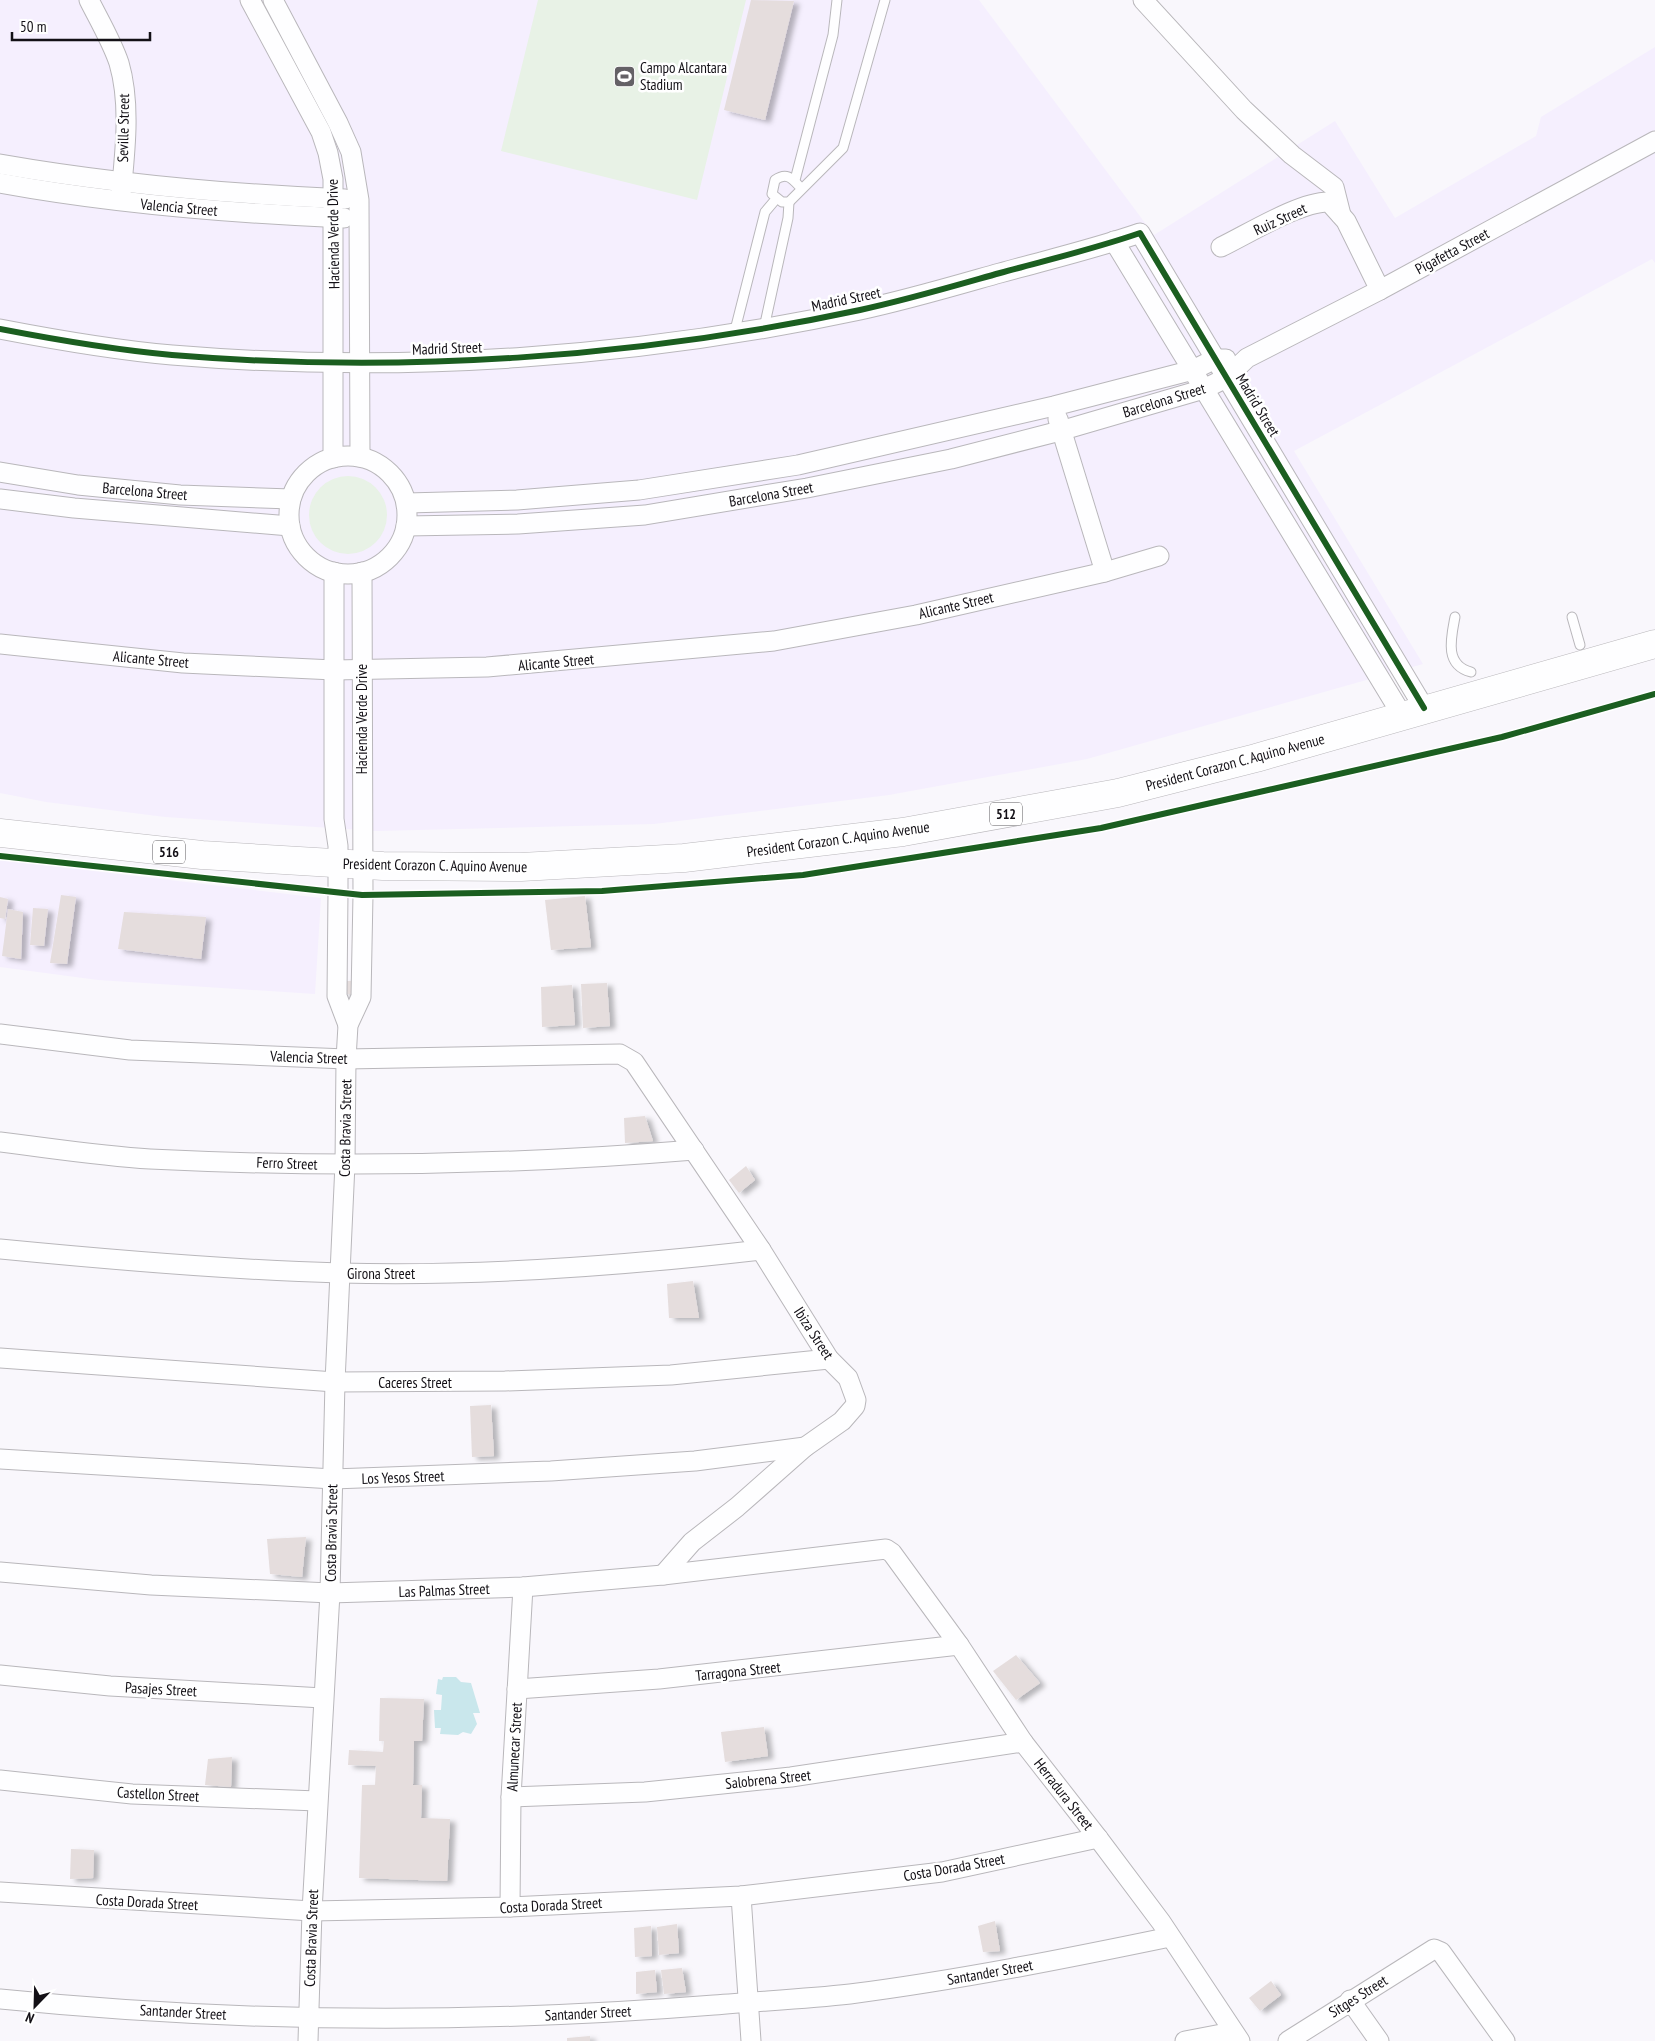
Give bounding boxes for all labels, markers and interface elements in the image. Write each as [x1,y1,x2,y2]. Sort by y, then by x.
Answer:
scale bar [12,10,150,42]
text: 50 m [20,17,46,36]
place label: Campo Alcantara Stadium [640,58,727,94]
sports icon: Campo Alcantara Stadium [612,64,636,88]
street label: Seville Street [113,93,133,163]
street label: Hacienda Verde Drive [323,179,343,289]
street label: Valencia Street [139,194,218,220]
street label: Ruiz Street [1250,199,1310,239]
street label: Pigafetta Street [1412,224,1492,278]
street label: Madrid Street [810,282,882,316]
street label: Madrid Street [412,337,482,359]
street label: Madrid Street [1232,370,1284,440]
street label: Barcelona Street [1120,378,1208,422]
street label: Barcelona Street [727,477,815,511]
street label: Barcelona Street [102,478,188,504]
street label: Alicante Street [917,587,995,623]
street label: Alicante Street [112,646,190,672]
street label: Alicante Street [517,649,595,675]
street label: Hacienda Verde Drive [352,664,371,774]
street label: President Corazon C. Aquino Avenue [1144,729,1326,795]
road number: 512 [990,802,1022,826]
street label: President Corazon C. Aquino Avenue [745,817,931,861]
road number: 516 [153,840,185,864]
street label: President Corazon C. Aquino Avenue [343,854,527,876]
street label: Valencia Street [269,1046,348,1068]
street label: Costa Bravia Street [335,1079,355,1177]
street label: Ferro Street [256,1152,318,1174]
street label: Girona Street [347,1264,415,1283]
street label: Ibiza Street [790,1303,838,1363]
street label: Caceres Street [378,1373,452,1392]
street label: Los Yesos Street [361,1466,445,1488]
street label: Costa Bravia Street [321,1484,341,1582]
street label: Las Palmas Street [398,1579,490,1601]
street label: Tarragona Street [695,1657,781,1685]
street label: Pasajes Street [124,1678,198,1700]
street label: Almunecar Street [502,1702,526,1792]
street label: Herradura Street [1030,1754,1098,1834]
street label: Salobrena Street [724,1765,812,1793]
street label: Castellon Street [116,1782,200,1806]
street label: Costa Dorada Street [902,1849,1006,1885]
street label: Costa Bravia Street [300,1889,322,1987]
street label: Costa Dorada Street [95,1890,199,1914]
street label: Costa Dorada Street [499,1893,603,1917]
street label: Santander Street [946,1955,1034,1989]
street label: Sitges Street [1325,1971,1391,2021]
north arrow [10,1981,60,2031]
street label: Santander Street [139,2000,227,2024]
street label: Santander Street [544,2001,632,2025]
text: N [23,2008,37,2028]

